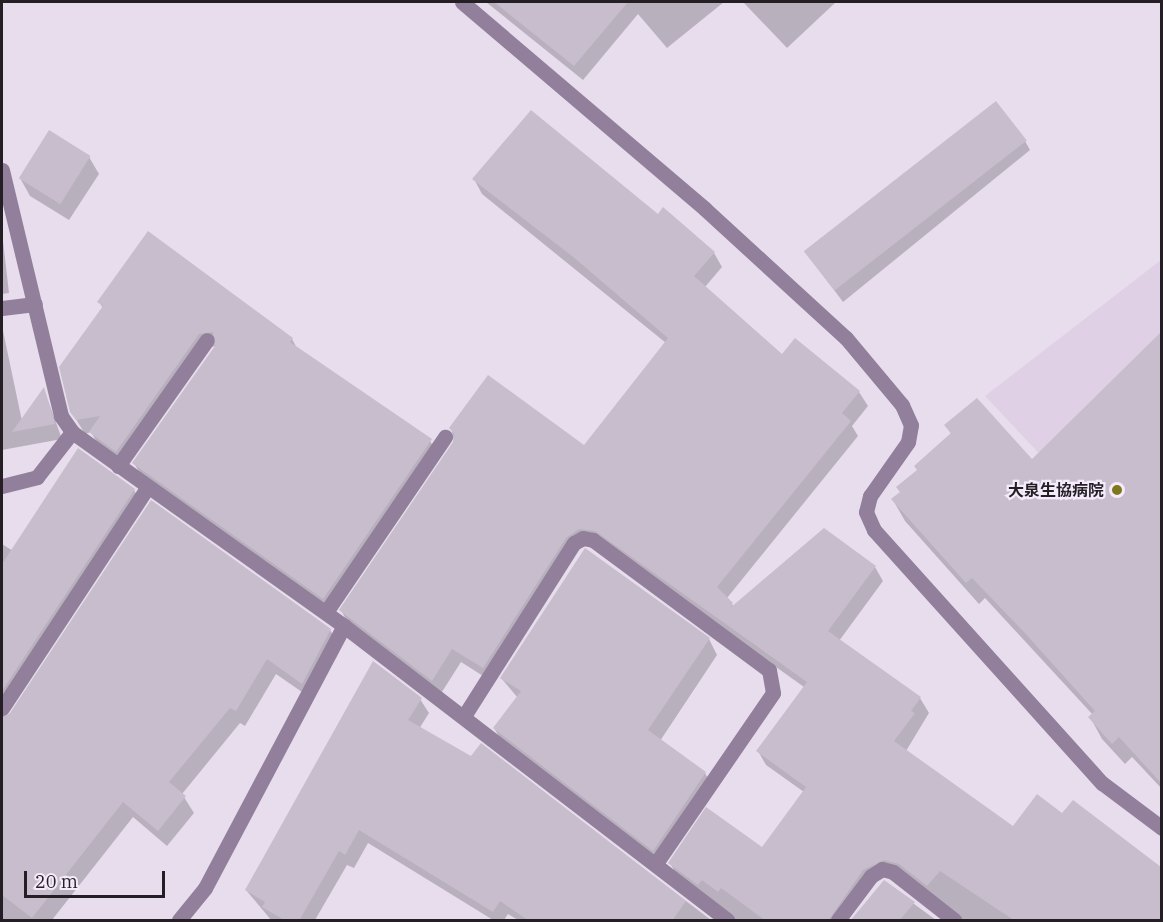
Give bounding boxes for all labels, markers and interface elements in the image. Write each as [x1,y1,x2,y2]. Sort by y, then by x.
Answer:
place label: 大泉生協病院 [1008,480,1104,500]
marker: 大泉生協病院 [1108,481,1126,499]
scale bar [27,859,168,897]
text: 20 m [35,870,78,893]

